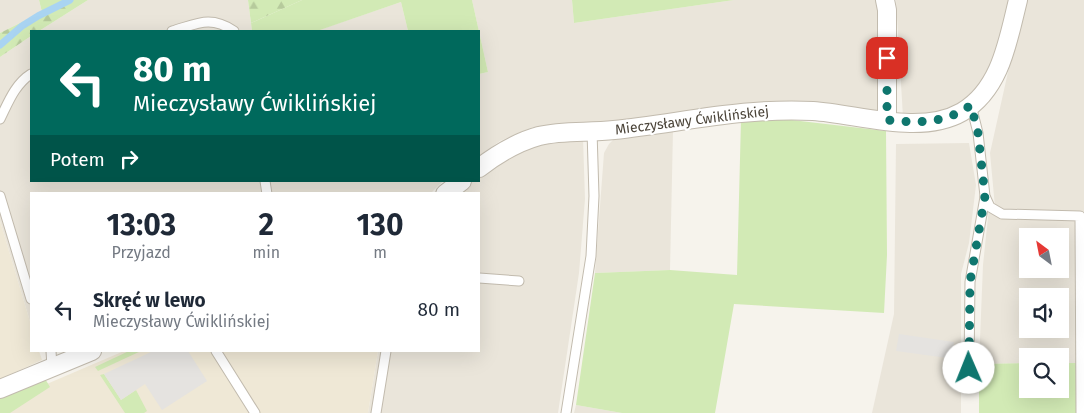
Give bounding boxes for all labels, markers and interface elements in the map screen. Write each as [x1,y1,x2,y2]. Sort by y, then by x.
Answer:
pin [866,37,908,79]
icon: arrive [873,44,901,72]
text: 80 m [133,48,212,90]
icon: left [50,50,115,115]
text: Mieczysławy Ćwiklińskiej [133,90,376,117]
street label: Mieczysławy Ćwiklińskiej [614,102,770,138]
icon: right [115,145,143,173]
text: Potem [50,148,105,171]
text: 13:03 [106,207,176,243]
text: 2 [258,207,274,243]
text: 130 [356,207,404,243]
north arrow [1019,228,1069,278]
map controls [1019,228,1069,398]
text: Przyjazd [111,243,171,262]
text: min [252,243,280,262]
text: m [373,243,387,262]
button: sound [1019,288,1069,338]
text: Skręć w lewo [93,289,206,312]
icon: left [50,296,78,324]
text: 80 m [418,298,460,321]
text: Mieczysławy Ćwiklińskiej [93,312,270,331]
position arrow [942,341,994,393]
button: search [1019,348,1069,398]

